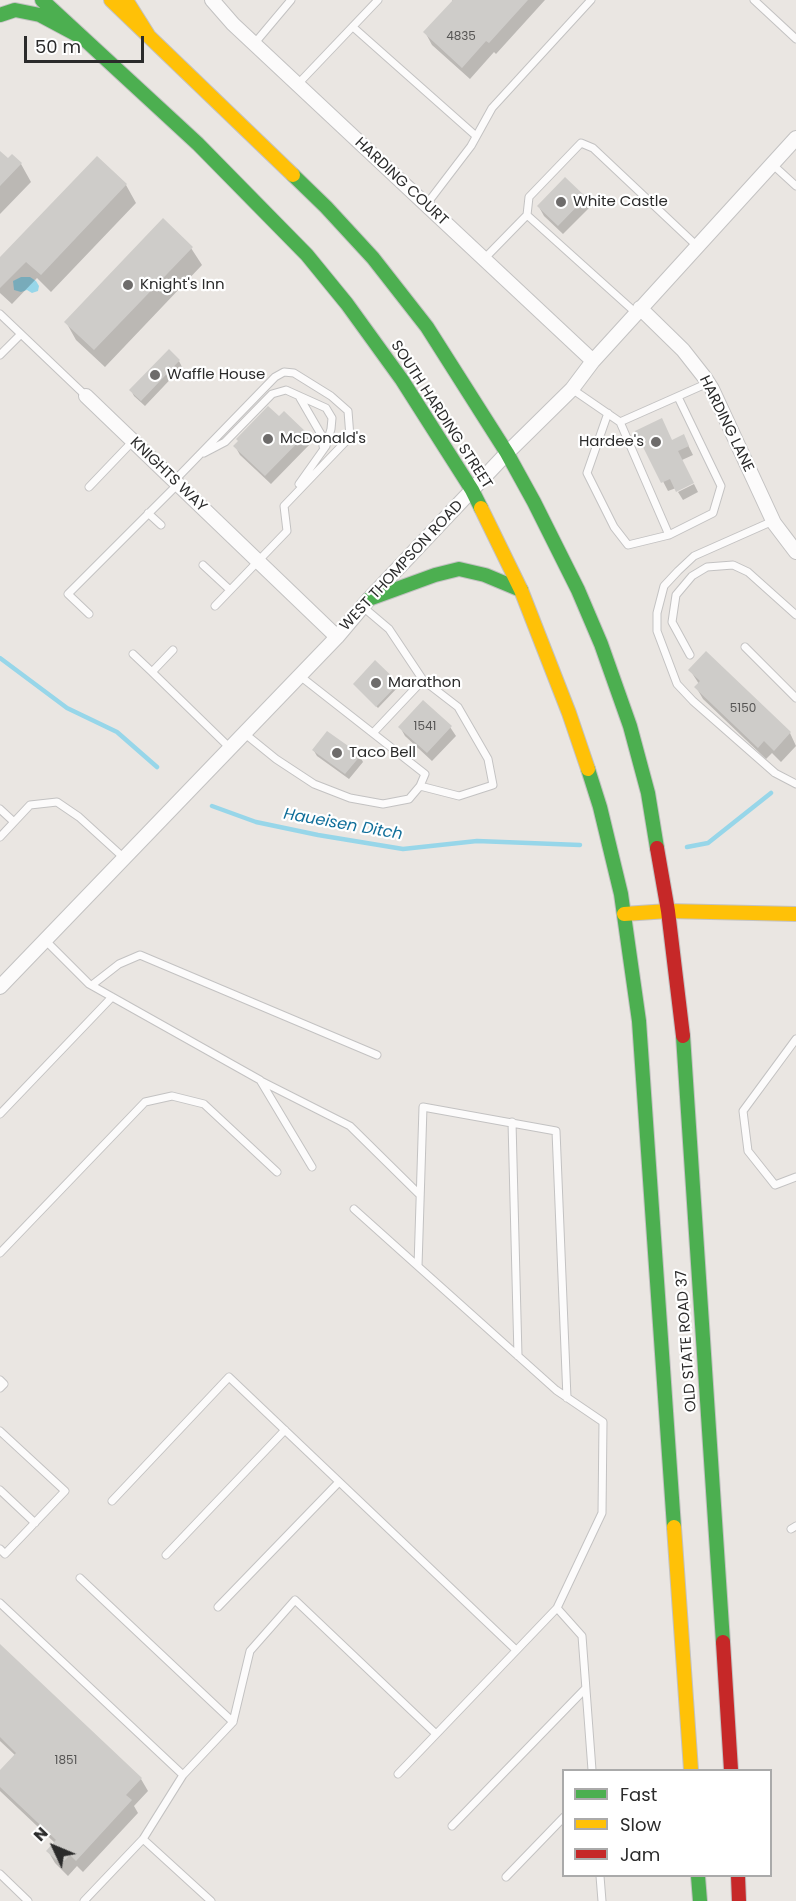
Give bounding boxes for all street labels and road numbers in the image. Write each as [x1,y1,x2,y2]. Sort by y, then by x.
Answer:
street label: HARDING COURT [351,134,451,230]
street label: SOUTH HARDING STREET [386,338,496,492]
street label: HARDING LANE [695,373,757,475]
street label: KNIGHTS WAY [126,434,210,516]
street label: WEST THOMPSON ROAD [337,497,467,635]
street label: OLD STATE ROAD 37 [673,1269,701,1413]

